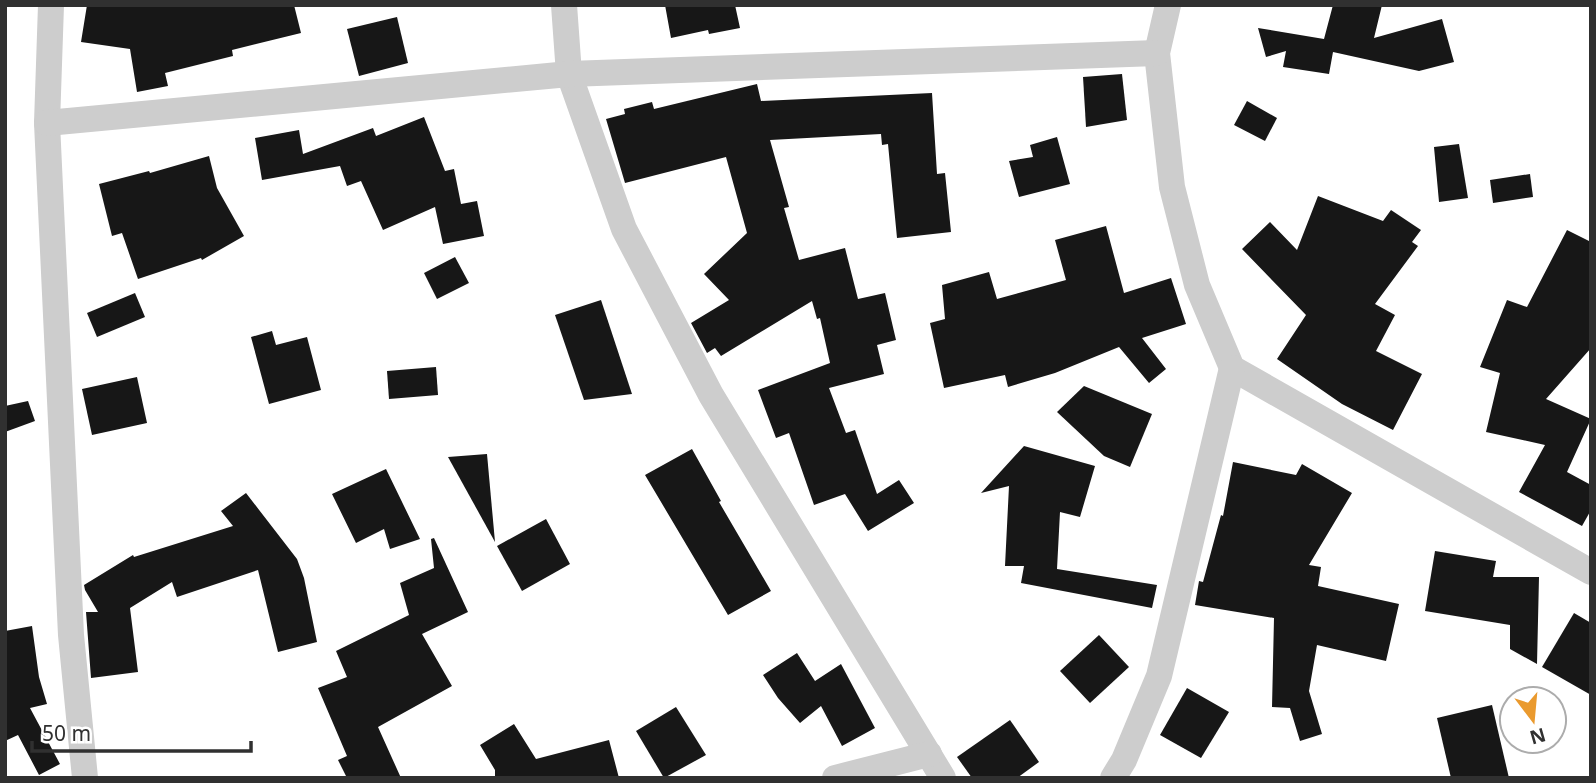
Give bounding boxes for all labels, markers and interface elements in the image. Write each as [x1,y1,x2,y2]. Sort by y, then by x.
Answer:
north arrow [1498,685,1568,755]
scale bar [32,710,250,754]
text: 50 m [42,719,91,747]
text: N [1527,722,1549,751]

